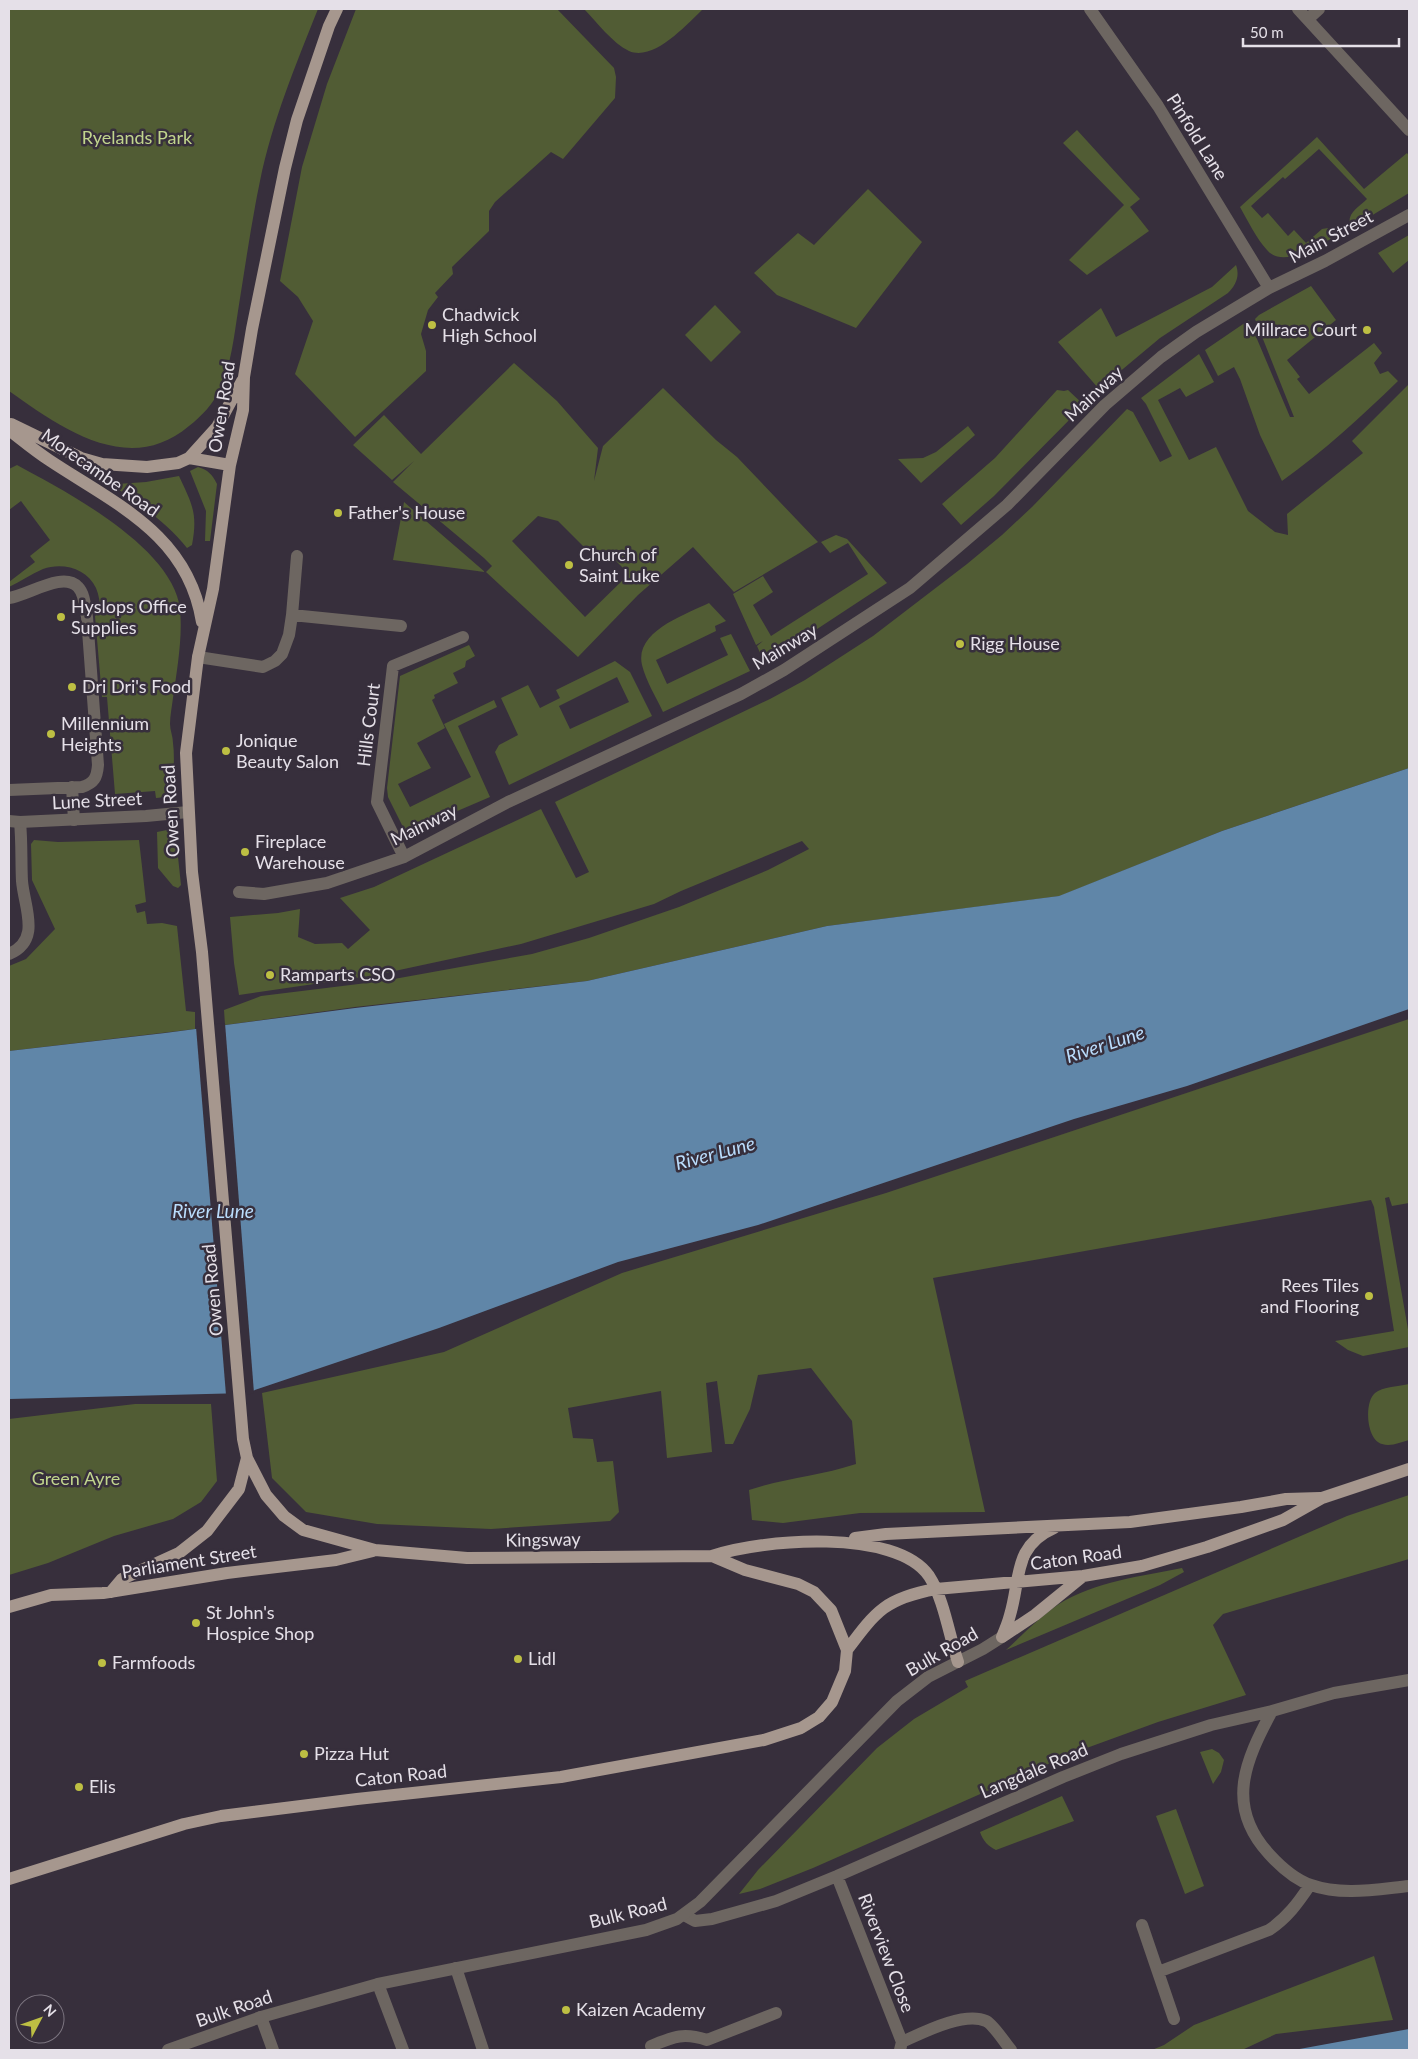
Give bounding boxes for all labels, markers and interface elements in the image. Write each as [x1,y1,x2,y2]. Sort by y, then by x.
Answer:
scale bar [1243,15,1399,47]
text: 50 m [1250,23,1284,41]
street label: Pinfold Lane [1163,89,1233,184]
park label: Ryelands Park [82,126,193,148]
street label: Main Street [1285,205,1377,267]
place label: Chadwick High School [442,303,537,346]
place label: Millrace Court [1245,318,1358,340]
marker: Chadwick High School [426,319,438,331]
marker: Millrace Court [1361,324,1373,336]
street label: Owen Road [203,359,239,454]
street label: Mainway [1060,360,1128,426]
street label: Morecambe Road [37,423,164,521]
place label: Father's House [348,501,465,523]
marker: Father's House [332,507,344,519]
place label: Church of Saint Luke [579,543,660,586]
marker: Church of Saint Luke [563,559,575,571]
place label: Hyslops Office Supplies [71,595,187,638]
marker: Hyslops Office Supplies [55,611,67,623]
street label: Mainway [748,618,822,674]
place label: Rigg House [970,632,1060,654]
marker: Rigg House [954,638,966,650]
place label: Dri Dri's Food [82,675,191,697]
marker: Dri Dri's Food [66,681,78,693]
street label: Hills Court [352,681,384,768]
place label: Millennium Heights [61,712,149,755]
marker: Millennium Heights [45,728,57,740]
place label: Jonique Beauty Salon [236,729,339,772]
marker: Jonique Beauty Salon [220,745,232,757]
street label: Owen Road [157,764,183,858]
street label: Lune Street [51,787,143,813]
street label: Mainway [386,798,461,850]
place label: Fireplace Warehouse [255,830,345,873]
marker: Fireplace Warehouse [239,846,251,858]
place label: Ramparts CSO [280,963,396,985]
marker: Ramparts CSO [264,969,276,981]
water label: River Lune [1062,1020,1147,1067]
water label: River Lune [672,1131,757,1174]
water label: River Lune [172,1199,254,1222]
street label: Owen Road [197,1243,227,1337]
place label: Rees Tiles and Flooring [1260,1274,1359,1317]
marker: Rees Tiles and Flooring [1363,1290,1375,1302]
park label: Green Ayre [32,1467,120,1489]
street label: Kingsway [505,1527,582,1551]
street label: Parliament Street [120,1539,258,1583]
street label: Caton Road [1029,1540,1123,1574]
place label: St John's Hospice Shop [206,1601,314,1644]
marker: St John's Hospice Shop [190,1617,202,1629]
street label: Bulk Road [902,1622,981,1681]
place label: Lidl [528,1647,556,1669]
place label: Farmfoods [112,1651,196,1673]
marker: Lidl [512,1653,524,1665]
marker: Farmfoods [96,1657,108,1669]
street label: Langdale Road [976,1738,1091,1803]
place label: Pizza Hut [314,1742,390,1764]
marker: Pizza Hut [298,1748,310,1760]
street label: Caton Road [354,1759,448,1791]
place label: Elis [89,1775,116,1797]
marker: Elis [73,1781,85,1793]
street label: Riverview Close [854,1890,920,2015]
street label: Bulk Road [587,1892,669,1932]
street label: Bulk Road [193,1985,275,2031]
north arrow [15,1994,65,2044]
place label: Kaizen Academy [576,1998,706,2020]
text: N [40,2000,60,2020]
marker: Kaizen Academy [560,2004,572,2016]

